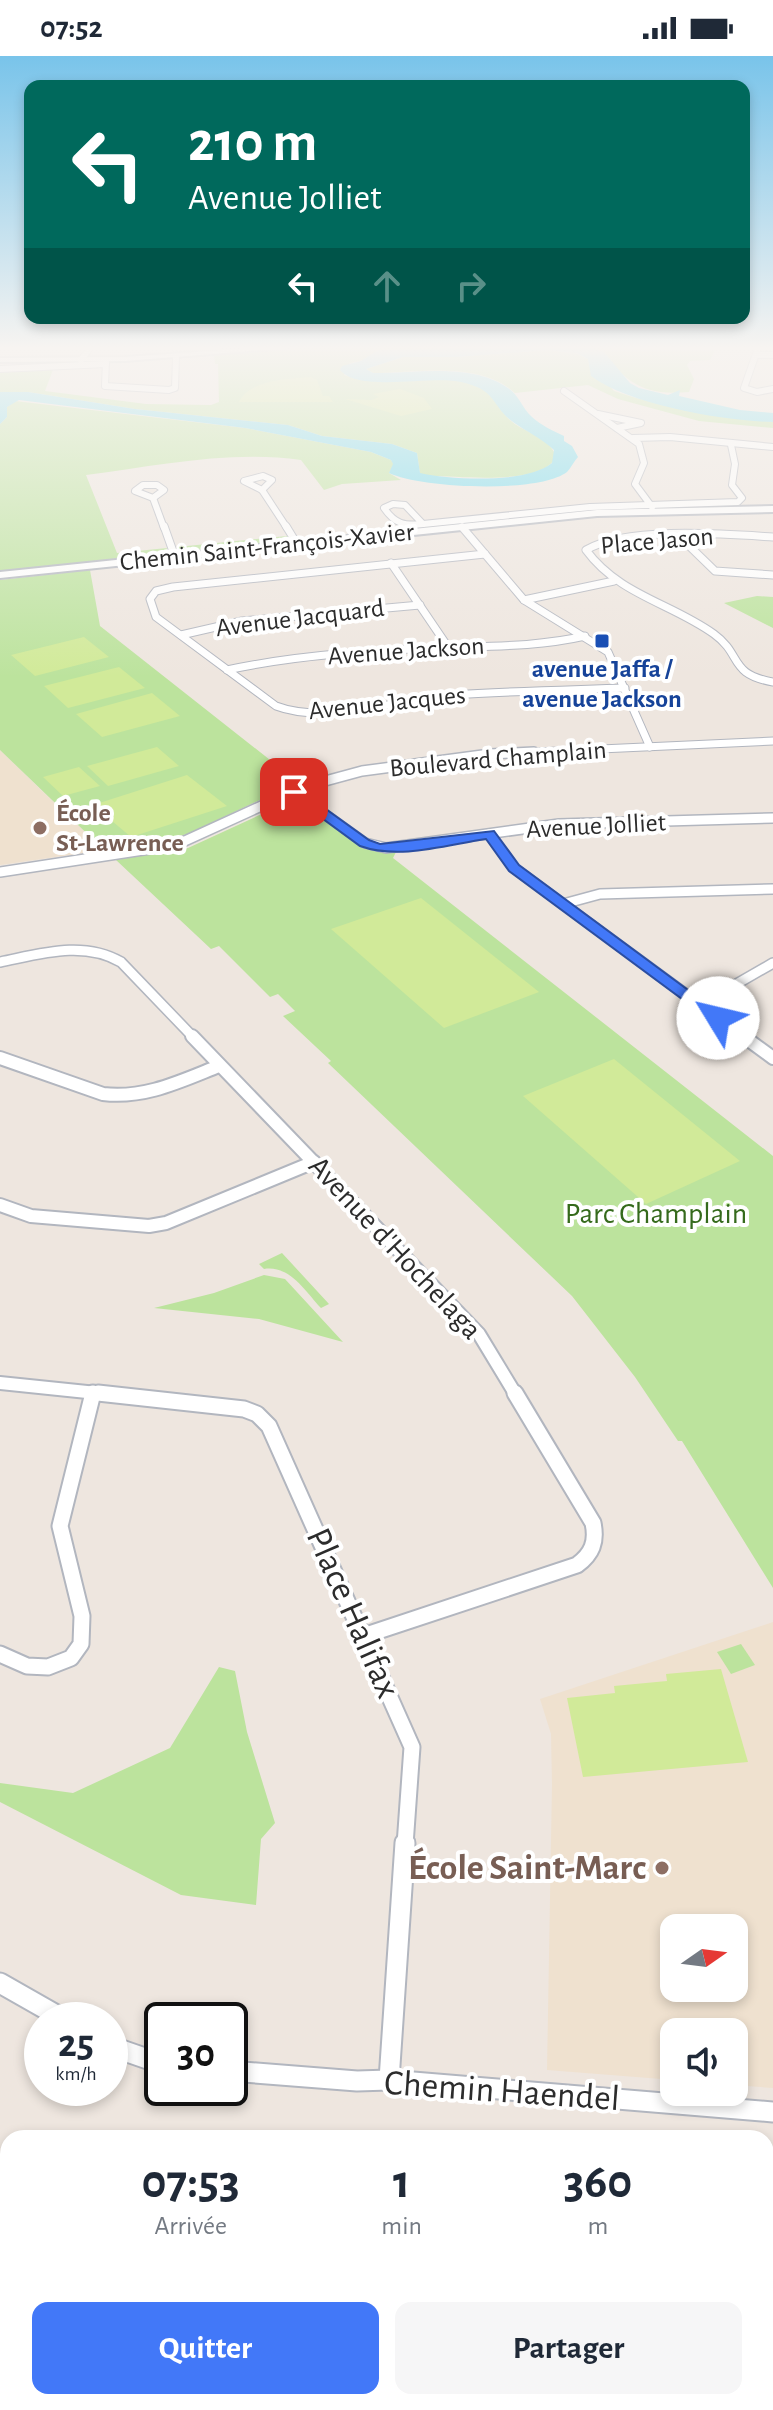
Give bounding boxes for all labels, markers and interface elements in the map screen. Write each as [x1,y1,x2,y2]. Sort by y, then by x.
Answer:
text: 07:52 [40,13,103,43]
icon: left [56,112,160,216]
text: 210 m [188,115,317,171]
text: Avenue Jolliet [188,180,382,216]
icon: left [281,264,325,308]
icon: ahead [365,264,409,308]
icon: right [449,264,493,308]
street label: Chemin Saint-François-Xavier [119,519,416,575]
street label: Place Jason [599,523,715,559]
street label: Avenue Jacquard [214,595,386,641]
marker: avenue Jaffa / avenue Jackson [593,632,611,650]
street label: Avenue Jackson [327,633,485,669]
place label: avenue Jaffa / avenue Jackson [522,656,682,712]
street label: Avenue Jacques [307,682,467,724]
street label: Boulevard Champlain [388,737,608,781]
pin [260,758,328,826]
icon: arrive [272,770,316,814]
place label: École St-Lawrence [56,798,184,856]
street label: Avenue Jolliet [526,809,666,843]
marker: École St-Lawrence [31,819,49,837]
position arrow [676,976,760,1060]
street label: Avenue d'Hochelaga [303,1151,487,1345]
park label: Parc Champlain [565,1199,747,1229]
street label: Place Halifax [300,1523,407,1704]
place label: École Saint-Marc [408,1847,646,1886]
marker: École Saint-Marc [653,1859,671,1877]
north arrow [660,1914,748,2002]
map controls [660,1914,748,2106]
speed limit sign: 30 [144,2002,248,2106]
button: sound [660,2018,748,2106]
text: 25 [58,2024,94,2064]
text: km/h [55,2064,97,2084]
street label: Chemin Haendel [383,2065,621,2117]
text: 07:53 [142,2159,240,2207]
text: 1 [393,2159,410,2207]
text: 360 [563,2159,632,2207]
text: Arrivée [154,2213,227,2239]
text: min [381,2213,422,2239]
text: m [588,2213,608,2239]
button: Quitter [32,2302,379,2394]
button: Partager [395,2302,742,2394]

